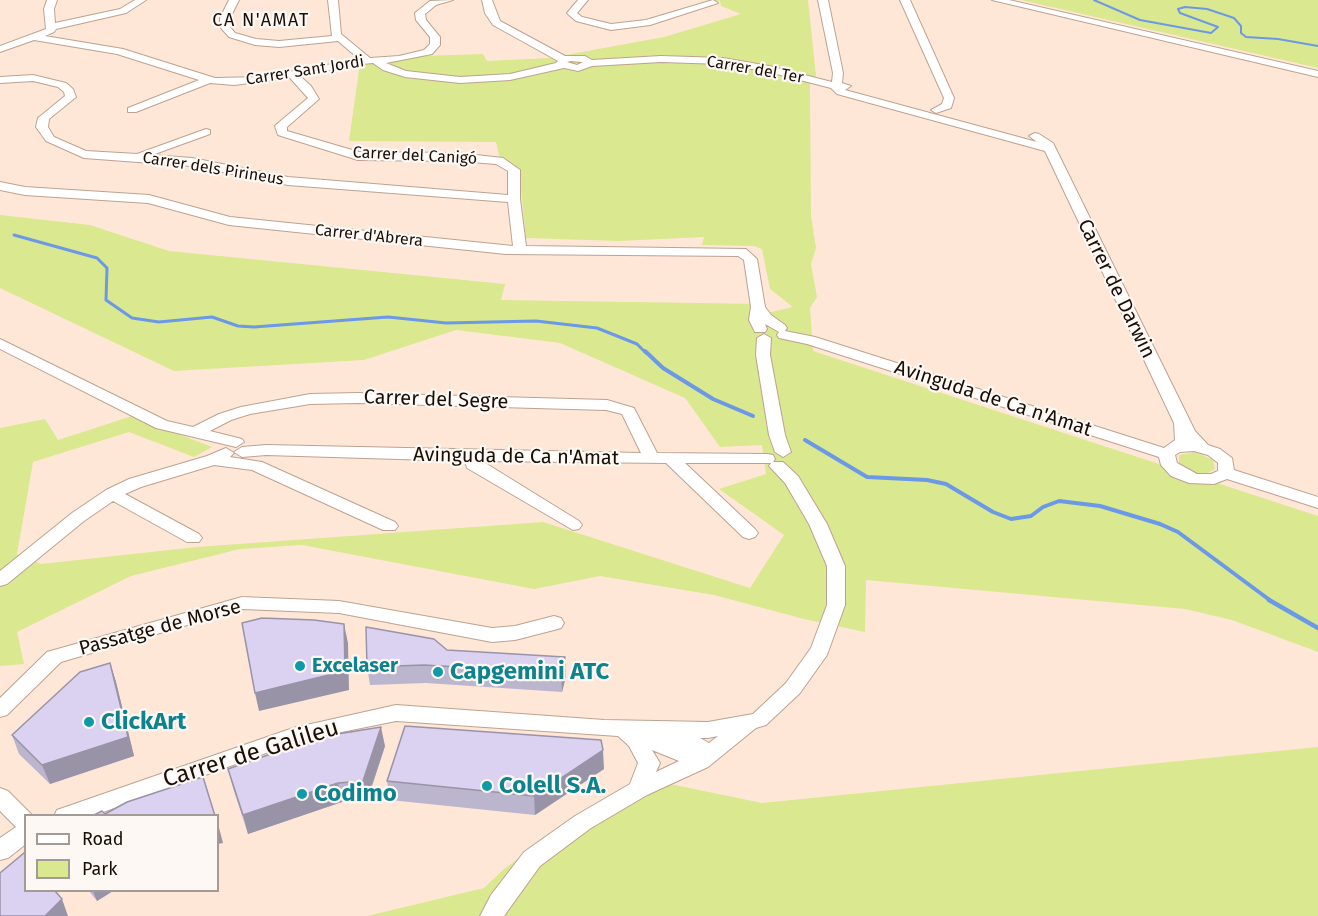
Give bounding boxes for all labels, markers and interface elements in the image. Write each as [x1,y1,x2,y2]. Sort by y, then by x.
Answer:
district label: CA N'AMAT [212,10,310,32]
street label: Carrer Sant Jordi [245,52,365,90]
street label: Carrer del Ter [705,52,805,88]
street label: Carrer del Canigó [352,143,478,169]
street label: Carrer dels Pirineus [141,148,285,190]
street label: Carrer de Darwin [1072,216,1160,362]
street label: Carrer d'Abrera [314,221,424,251]
street label: Avinguda de Ca n'Amat [891,356,1095,442]
street label: Carrer del Segre [363,385,509,415]
street label: Avinguda de Ca n'Amat [413,443,619,471]
street label: Passatge de Morse [76,595,244,661]
place label: Excelaser [312,654,398,678]
place label: Capgemini ATC [450,658,609,686]
marker: Excelaser [293,659,307,673]
marker: Capgemini ATC [431,665,445,679]
place label: ClickArt [101,708,186,736]
street label: Carrer de Galileu [160,714,342,794]
marker: ClickArt [82,715,96,729]
place label: Colell S.A. [499,772,606,800]
marker: Colell S.A. [480,779,494,793]
place label: Codimo [314,780,397,808]
marker: Codimo [295,787,309,801]
legend [24,814,219,892]
text: Road [82,828,124,850]
text: Park [82,858,117,880]

